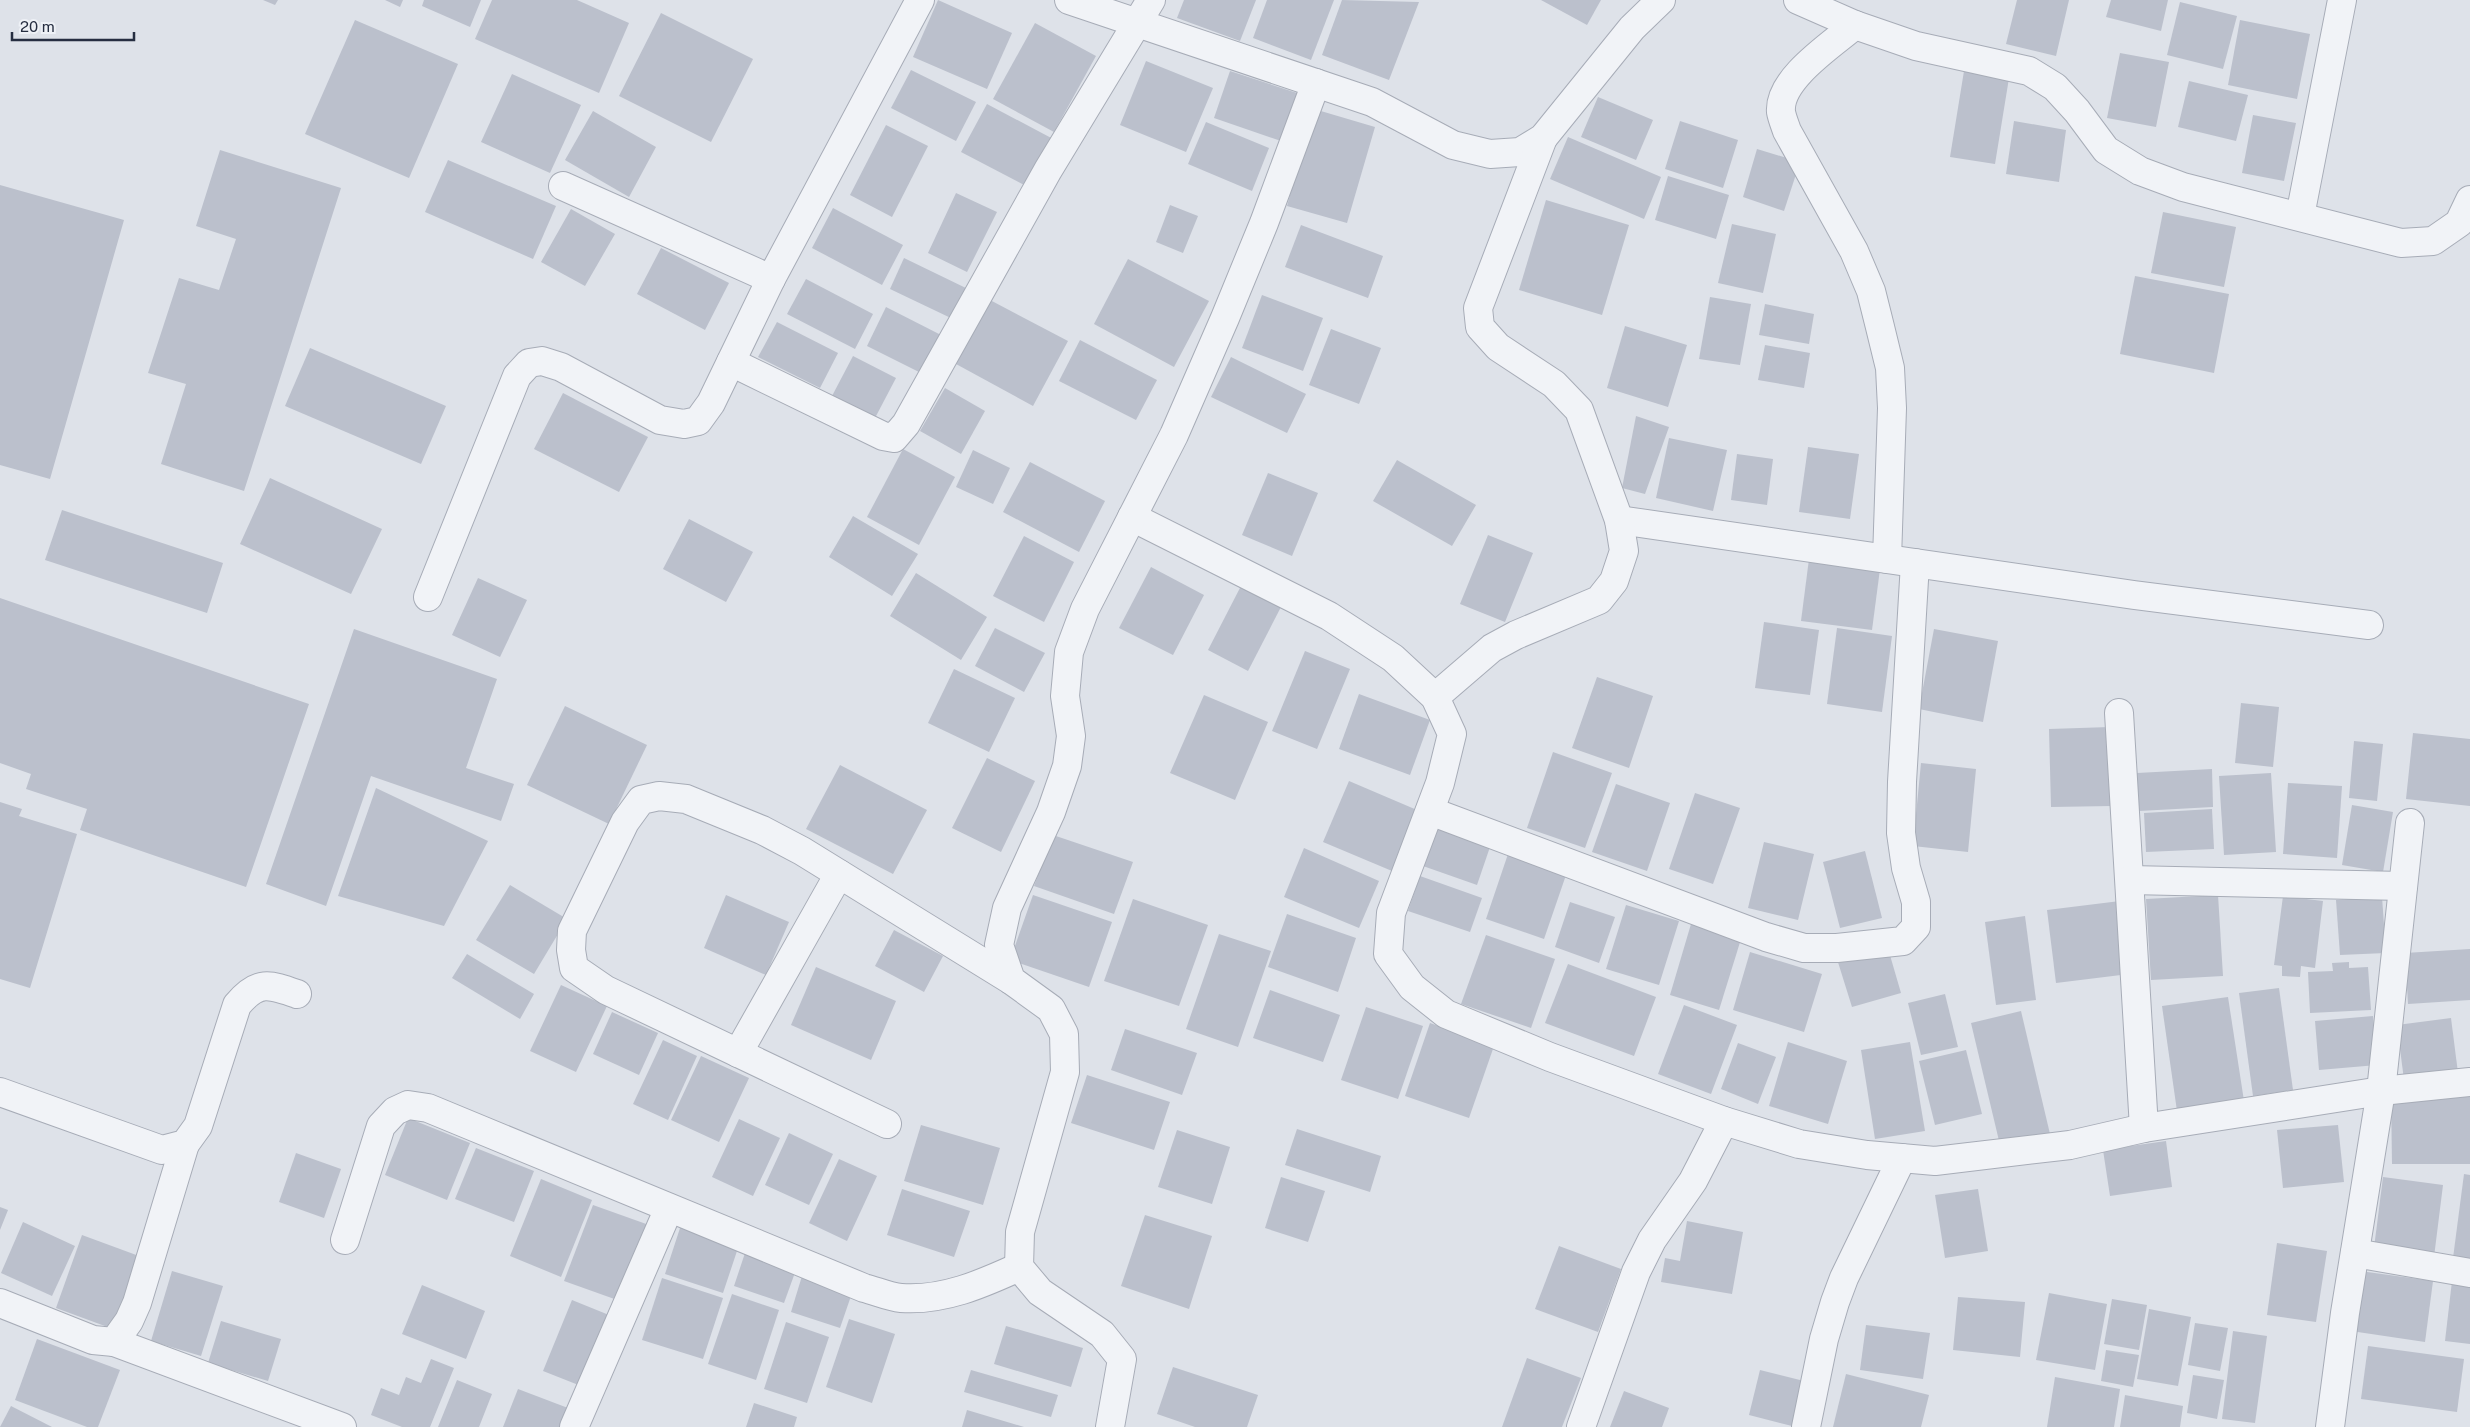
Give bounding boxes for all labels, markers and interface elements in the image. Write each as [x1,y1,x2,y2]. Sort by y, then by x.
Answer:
scale bar [12,10,135,42]
text: 20 m [20,18,55,35]

